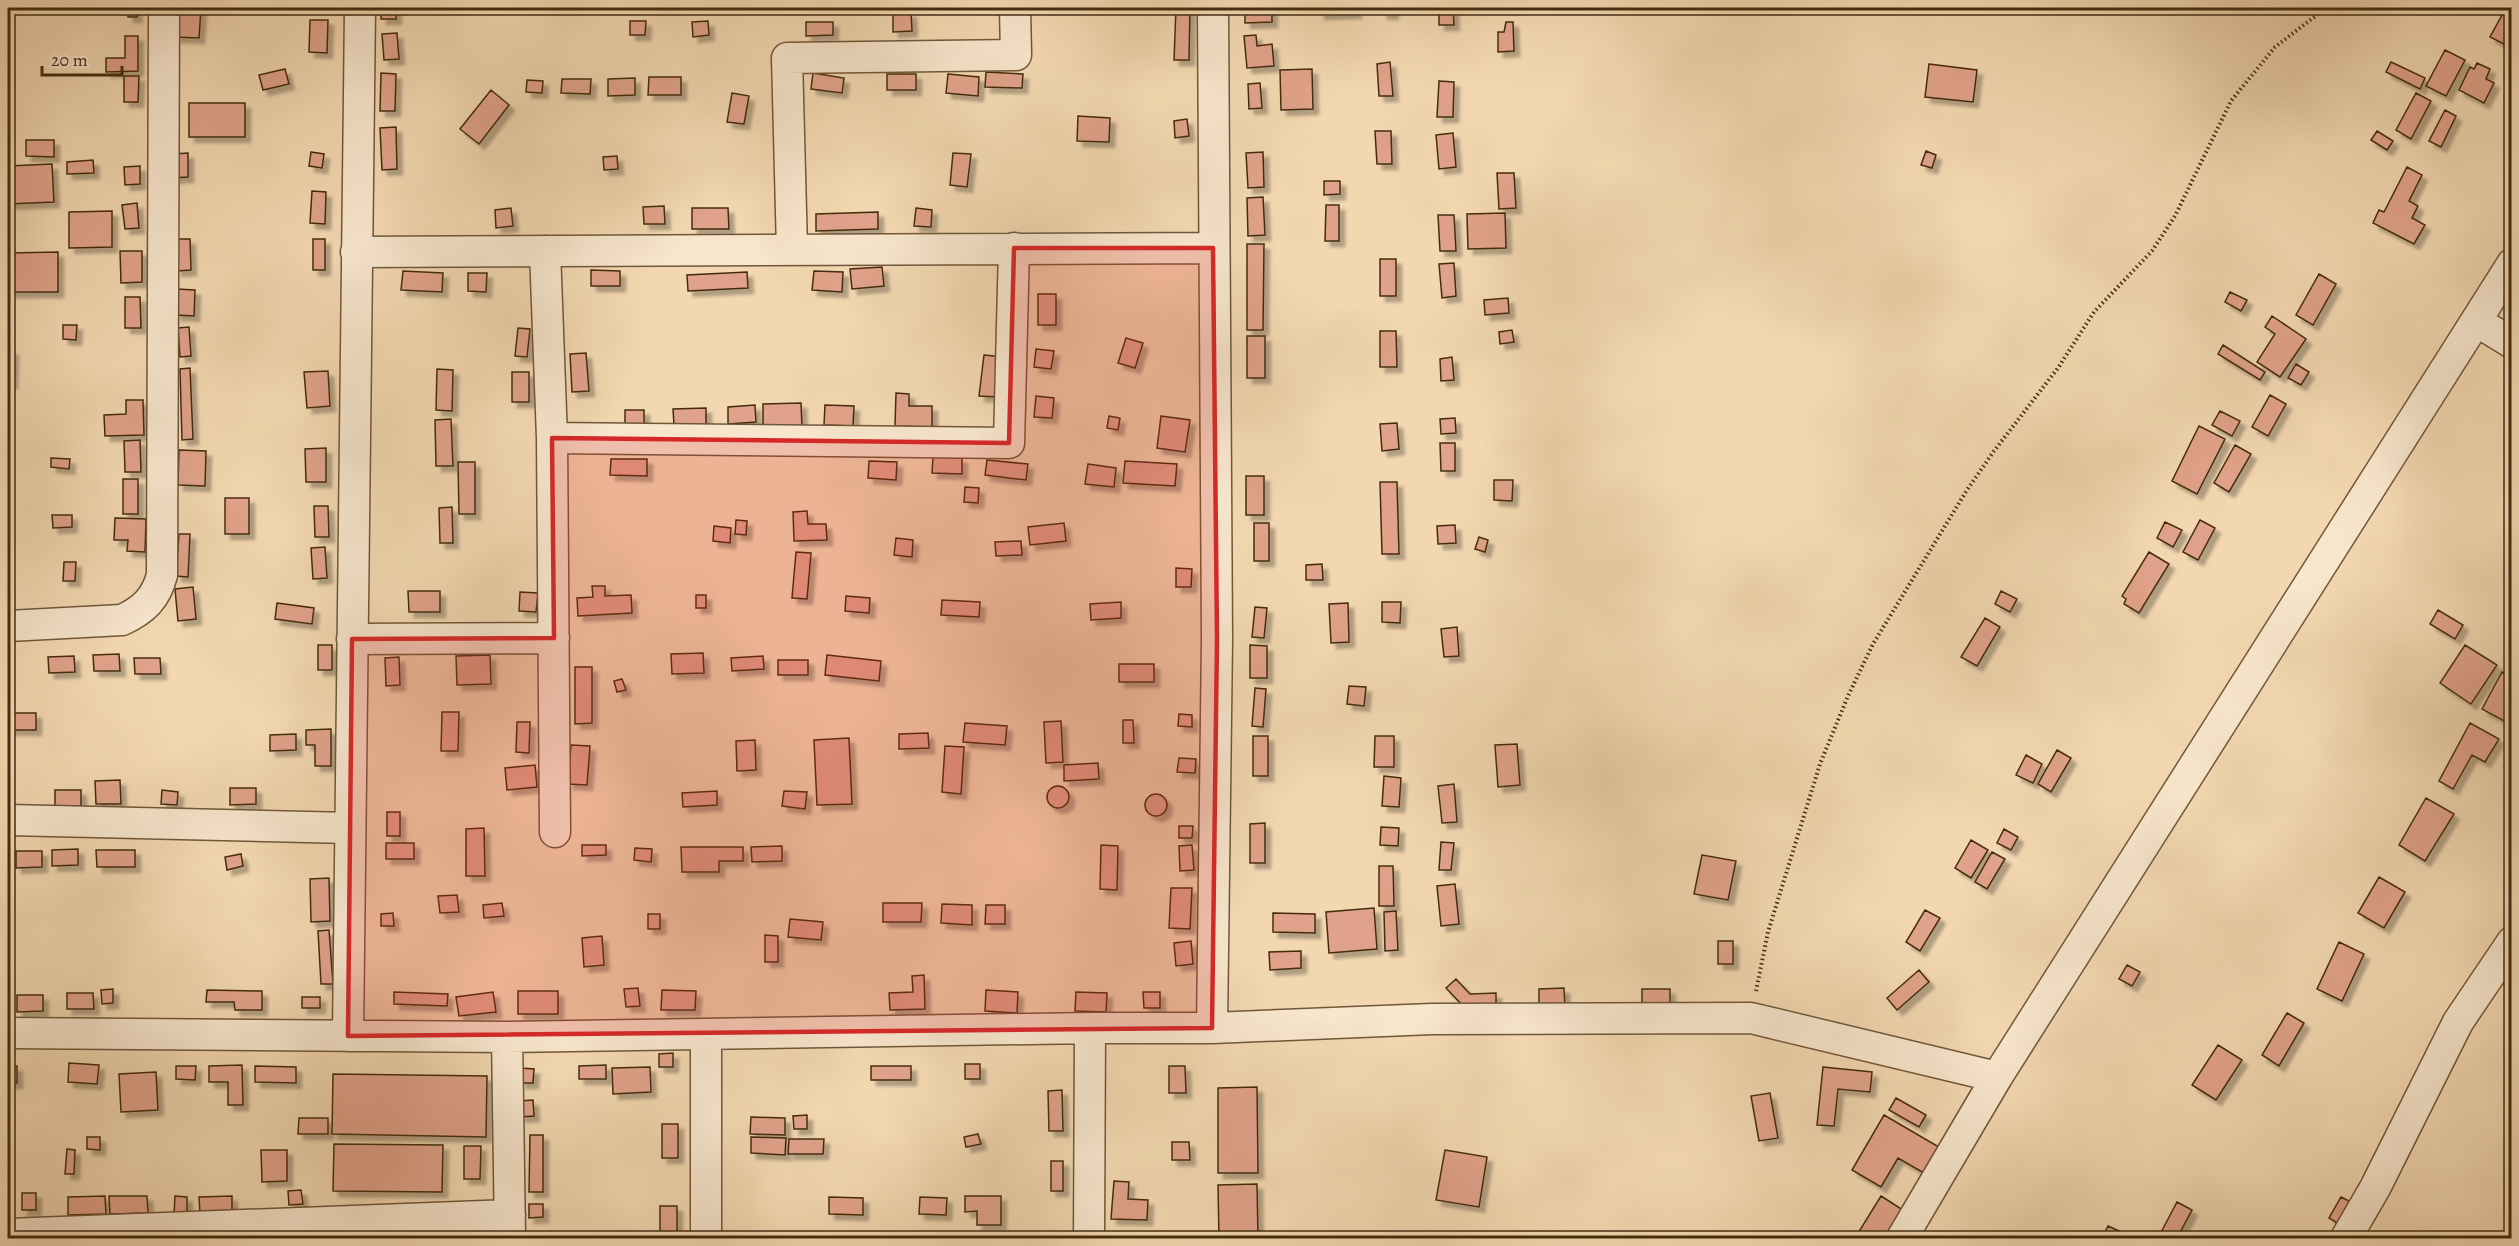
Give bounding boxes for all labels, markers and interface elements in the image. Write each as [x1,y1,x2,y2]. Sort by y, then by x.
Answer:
scale bar [42,39,122,77]
text: 20 m [51,48,88,72]

